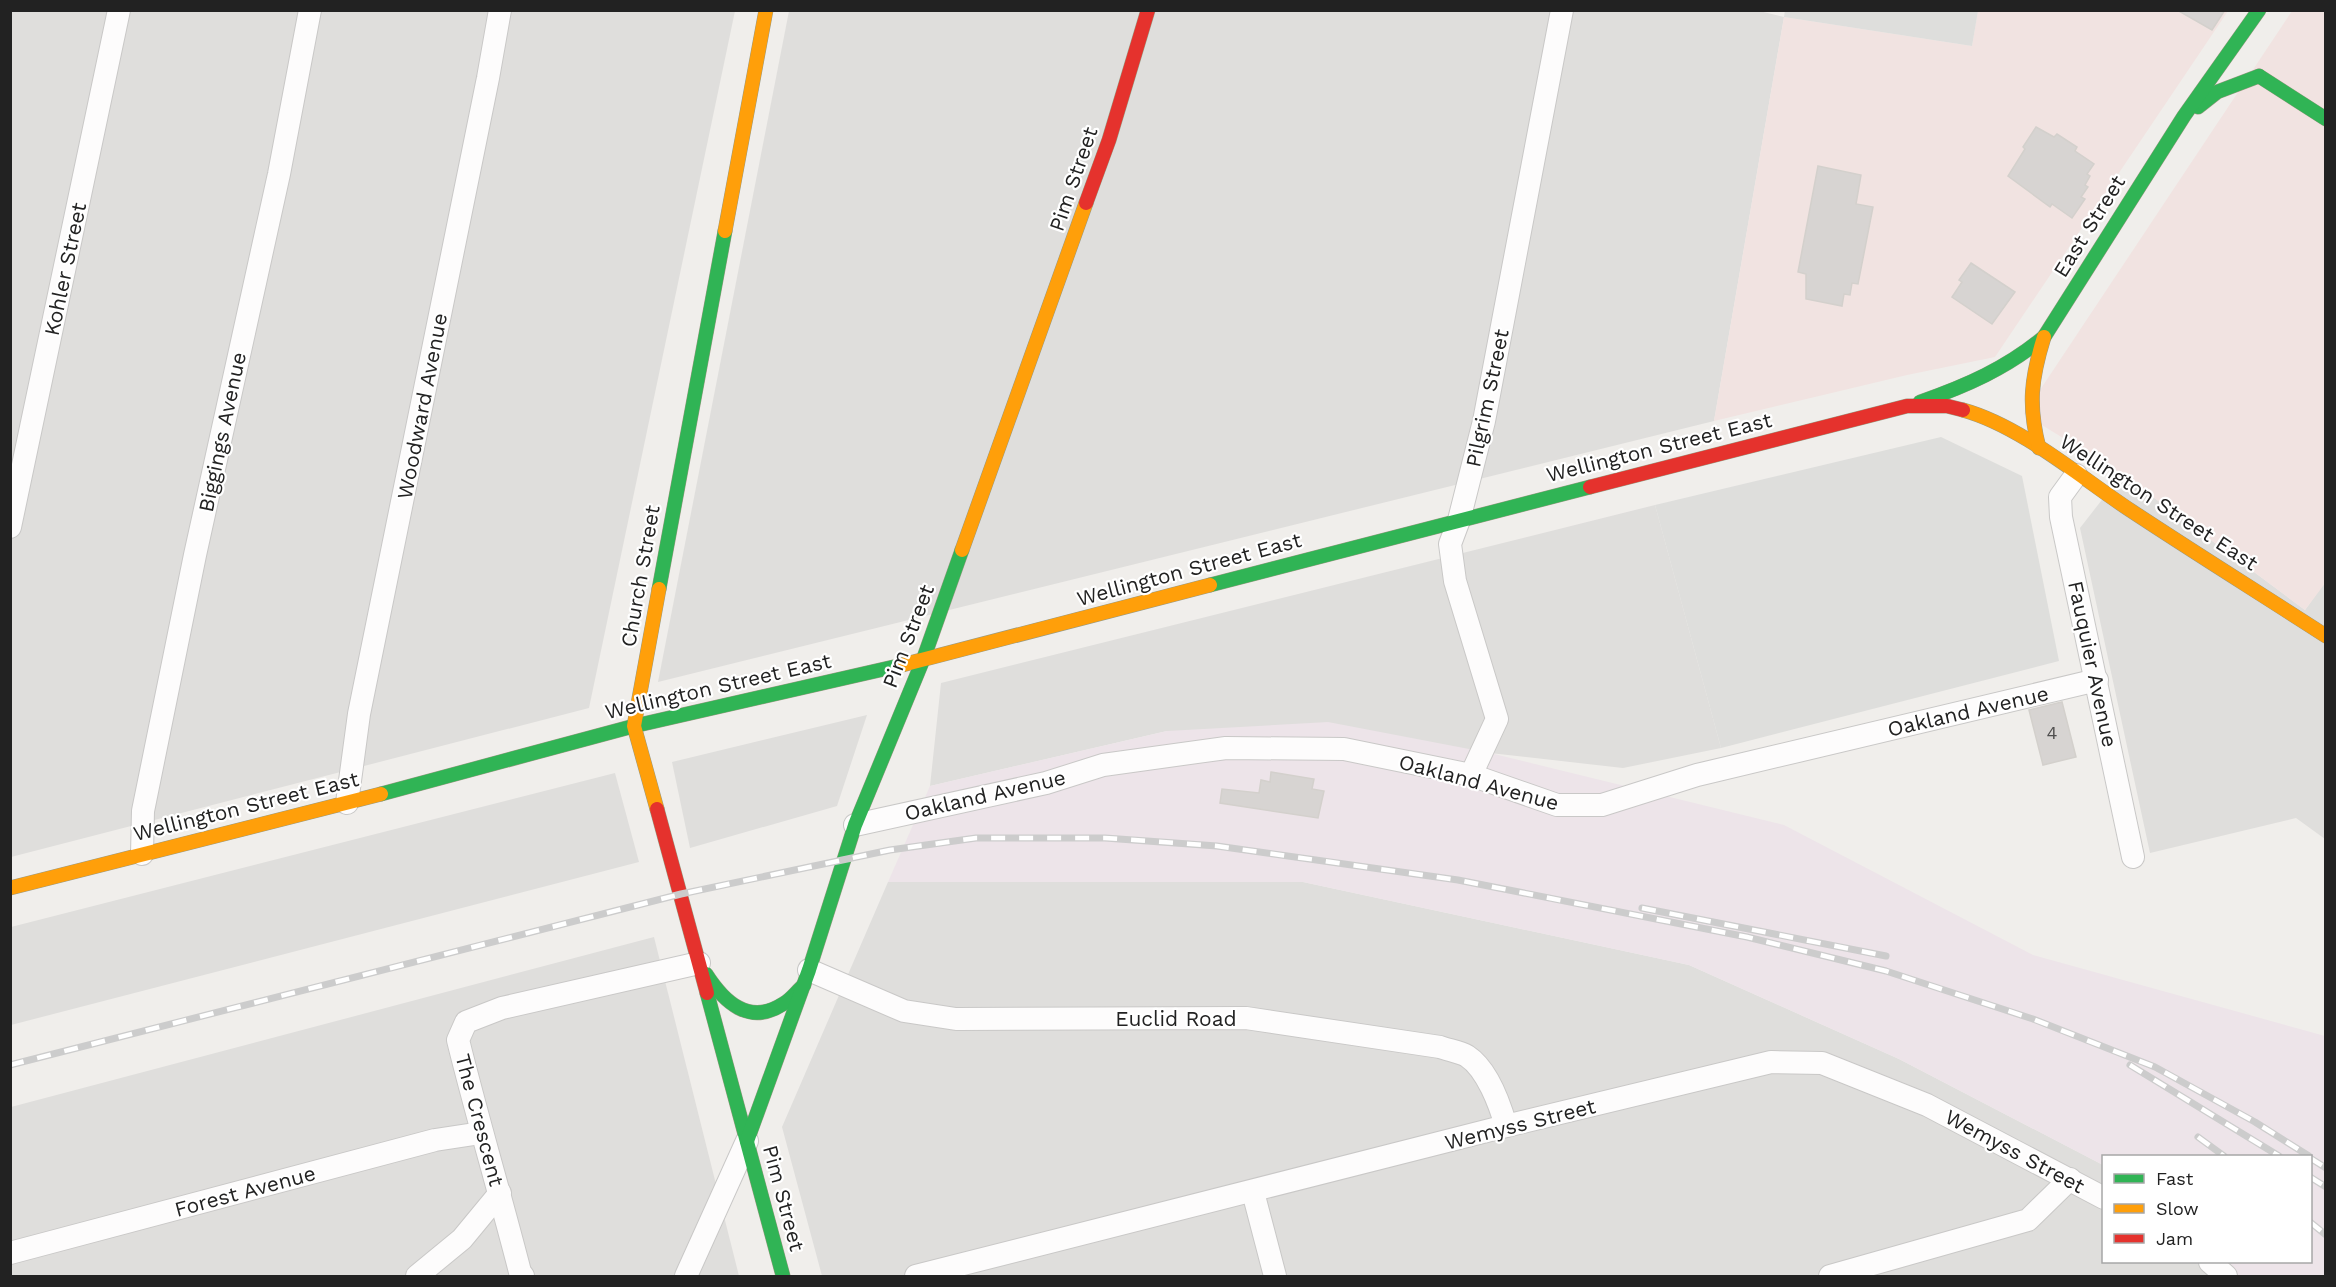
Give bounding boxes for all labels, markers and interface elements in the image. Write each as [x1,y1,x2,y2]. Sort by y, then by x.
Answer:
street label: Pim Street [1043,123,1103,234]
street label: East Street [2048,170,2130,282]
street label: Kohler Street [39,200,91,338]
street label: Woodward Avenue [392,311,452,501]
street label: Pilgrim Street [1460,326,1514,469]
street label: Biggings Avenue [193,350,251,514]
street label: Wellington Street East [1544,407,1774,487]
street label: Wellington Street East [2055,429,2263,576]
street label: Church Street [615,503,665,649]
street label: Wellington Street East [1074,527,1304,611]
street label: Fauquier Avenue [2063,579,2123,749]
street label: Pim Street [877,581,939,691]
street label: Wellington Street East [603,648,834,724]
street label: Oakland Avenue [1885,680,2051,742]
house number: 4 [2047,722,2058,743]
street label: Oakland Avenue [1396,749,1562,815]
street label: Oakland Avenue [902,764,1068,826]
street label: Wellington Street East [131,766,361,846]
street label: Euclid Road [1115,1006,1237,1031]
street label: The Crescent [450,1051,510,1189]
street label: Wemyss Street [1442,1093,1598,1155]
street label: Wemyss Street [1941,1104,2089,1198]
street label: Pim Street [758,1142,810,1254]
legend [2102,1155,2312,1263]
street label: Forest Avenue [172,1160,318,1222]
text: Fast [2156,1168,2194,1189]
text: Slow [2156,1198,2199,1219]
text: Jam [2156,1228,2193,1249]

